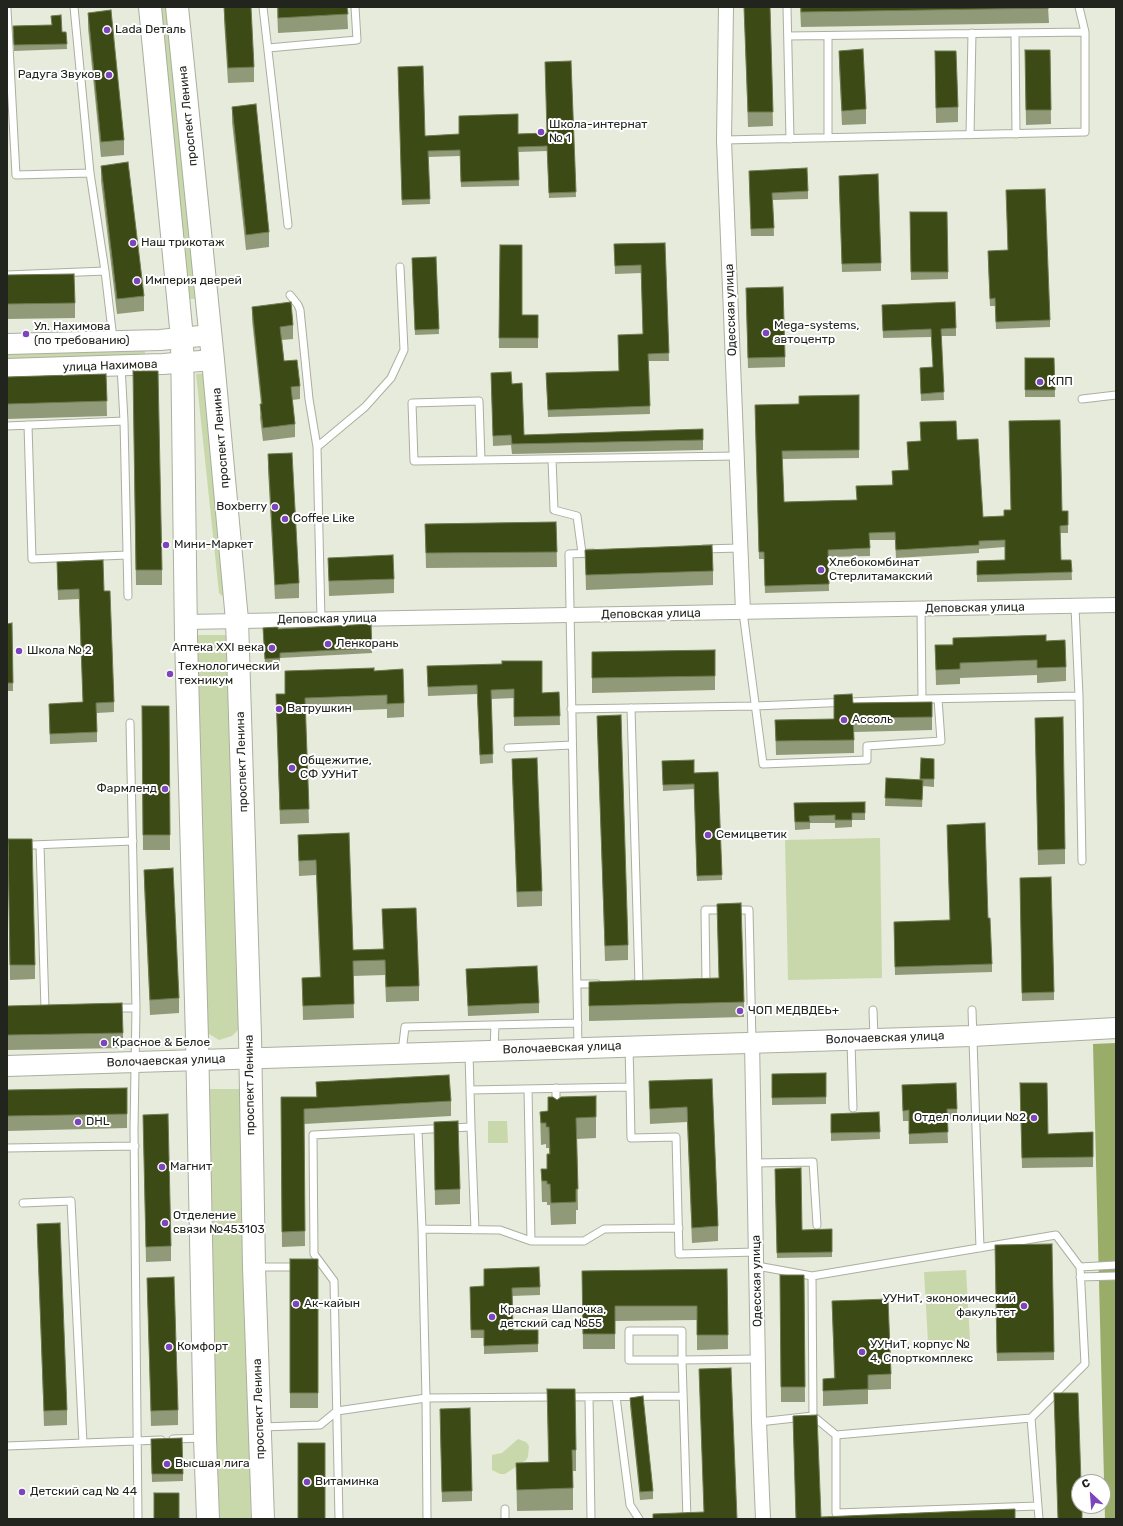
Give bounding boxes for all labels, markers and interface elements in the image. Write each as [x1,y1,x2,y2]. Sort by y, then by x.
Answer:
place label: Lada Dеталь [115,23,186,37]
marker: Lada Dеталь [102,25,112,35]
street label: проспект Ленина [176,65,200,167]
place label: Радуга Звуков [18,68,101,82]
marker: Радуга Звуков [104,70,114,80]
place label: Школа-интернат № 1 [549,118,648,146]
marker: Школа-интернат № 1 [536,127,546,137]
place label: Наш трикотаж [141,236,225,250]
marker: Наш трикотаж [128,238,138,248]
street label: Одесская улица [722,264,740,356]
place label: Империя дверей [145,274,242,288]
marker: Империя дверей [132,276,142,286]
place label: Mega-systems, автоцентр [774,319,859,347]
place label: Ул. Нахимова (по требованию) [34,320,130,348]
marker: Mega-systems, автоцентр [761,328,771,338]
marker: Ул. Нахимова (по требованию) [21,329,31,339]
street label: улица Нахимова [62,357,158,375]
place label: КПП [1048,375,1073,389]
marker: КПП [1035,377,1045,387]
street label: проспект Ленина [209,387,233,489]
place label: Boxberry [216,500,267,514]
marker: Boxberry [270,502,280,512]
place label: Coffee Like [293,512,355,526]
marker: Coffee Like [280,514,290,524]
place label: Мини-Маркет [174,538,253,552]
marker: Мини-Маркет [161,540,171,550]
place label: Хлебокомбинат Стерлитамакский [829,556,933,584]
marker: Хлебокомбинат Стерлитамакский [816,565,826,575]
street label: Деповская улица [925,600,1025,616]
street label: Деповская улица [601,606,701,622]
street label: Деповская улица [277,611,377,627]
place label: Ленкорань [336,637,399,651]
marker: Ленкорань [323,639,333,649]
place label: Аптека ХХI века [172,641,264,655]
marker: Аптека ХХI века [267,643,277,653]
place label: Школа № 2 [27,644,92,658]
marker: Школа № 2 [14,646,24,656]
place label: Технологический техникум [178,660,280,688]
marker: Технологический техникум [165,669,175,679]
place label: Ватрушкин [287,702,352,716]
marker: Ватрушкин [274,704,284,714]
street label: проспект Ленина [233,711,251,813]
place label: Ассоль [852,713,893,727]
marker: Ассоль [839,715,849,725]
place label: Общежитие, СФ УУНиТ [300,754,372,782]
marker: Общежитие, СФ УУНиТ [287,763,297,773]
place label: Фармленд [97,782,157,796]
marker: Фармленд [160,784,170,794]
place label: Семицветик [716,828,787,842]
marker: Семицветик [703,830,713,840]
place label: ЧОП МЕДВДЕЬ+ [748,1004,839,1018]
marker: ЧОП МЕДВДЕЬ+ [735,1006,745,1016]
street label: Волочаевская улица [825,1029,945,1047]
street label: проспект Ленина [242,1034,258,1136]
place label: Красное & Белое [112,1036,210,1050]
marker: Красное & Белое [99,1038,109,1048]
street label: Волочаевская улица [502,1039,622,1057]
street label: Волочаевская улица [106,1052,226,1070]
place label: Отдел полиции №2 [914,1111,1026,1125]
marker: Отдел полиции №2 [1029,1113,1039,1123]
place label: DHL [86,1115,110,1129]
marker: DHL [73,1117,83,1127]
place label: Магнит [170,1160,212,1174]
marker: Магнит [157,1162,167,1172]
place label: Отделение связи №453103 [173,1209,265,1237]
marker: Отделение связи №453103 [160,1218,170,1228]
street label: Одесская улица [749,1235,765,1327]
place label: УУНиТ, экономический факультет [883,1292,1016,1320]
place label: Ак-кайын [304,1297,360,1311]
marker: Ак-кайын [291,1299,301,1309]
marker: УУНиТ, экономический факультет [1019,1301,1029,1311]
place label: Красная Шапочка, детский сад №55 [500,1303,606,1331]
marker: Красная Шапочка, детский сад №55 [487,1312,497,1322]
place label: УУНиТ, корпус № 4, Спорткомплекс [870,1338,973,1366]
place label: Комфорт [177,1340,228,1354]
marker: Комфорт [164,1342,174,1352]
marker: УУНиТ, корпус № 4, Спорткомплекс [857,1347,867,1357]
street label: проспект Ленина [250,1358,268,1460]
place label: Высшая лига [175,1457,250,1471]
marker: Высшая лига [162,1459,172,1469]
north arrow [1071,1474,1111,1514]
place label: Витаминка [315,1475,379,1489]
text: С [1080,1476,1092,1491]
marker: Витаминка [302,1477,312,1487]
place label: Детский сад № 44 [30,1485,137,1499]
marker: Детский сад № 44 [17,1487,27,1497]

